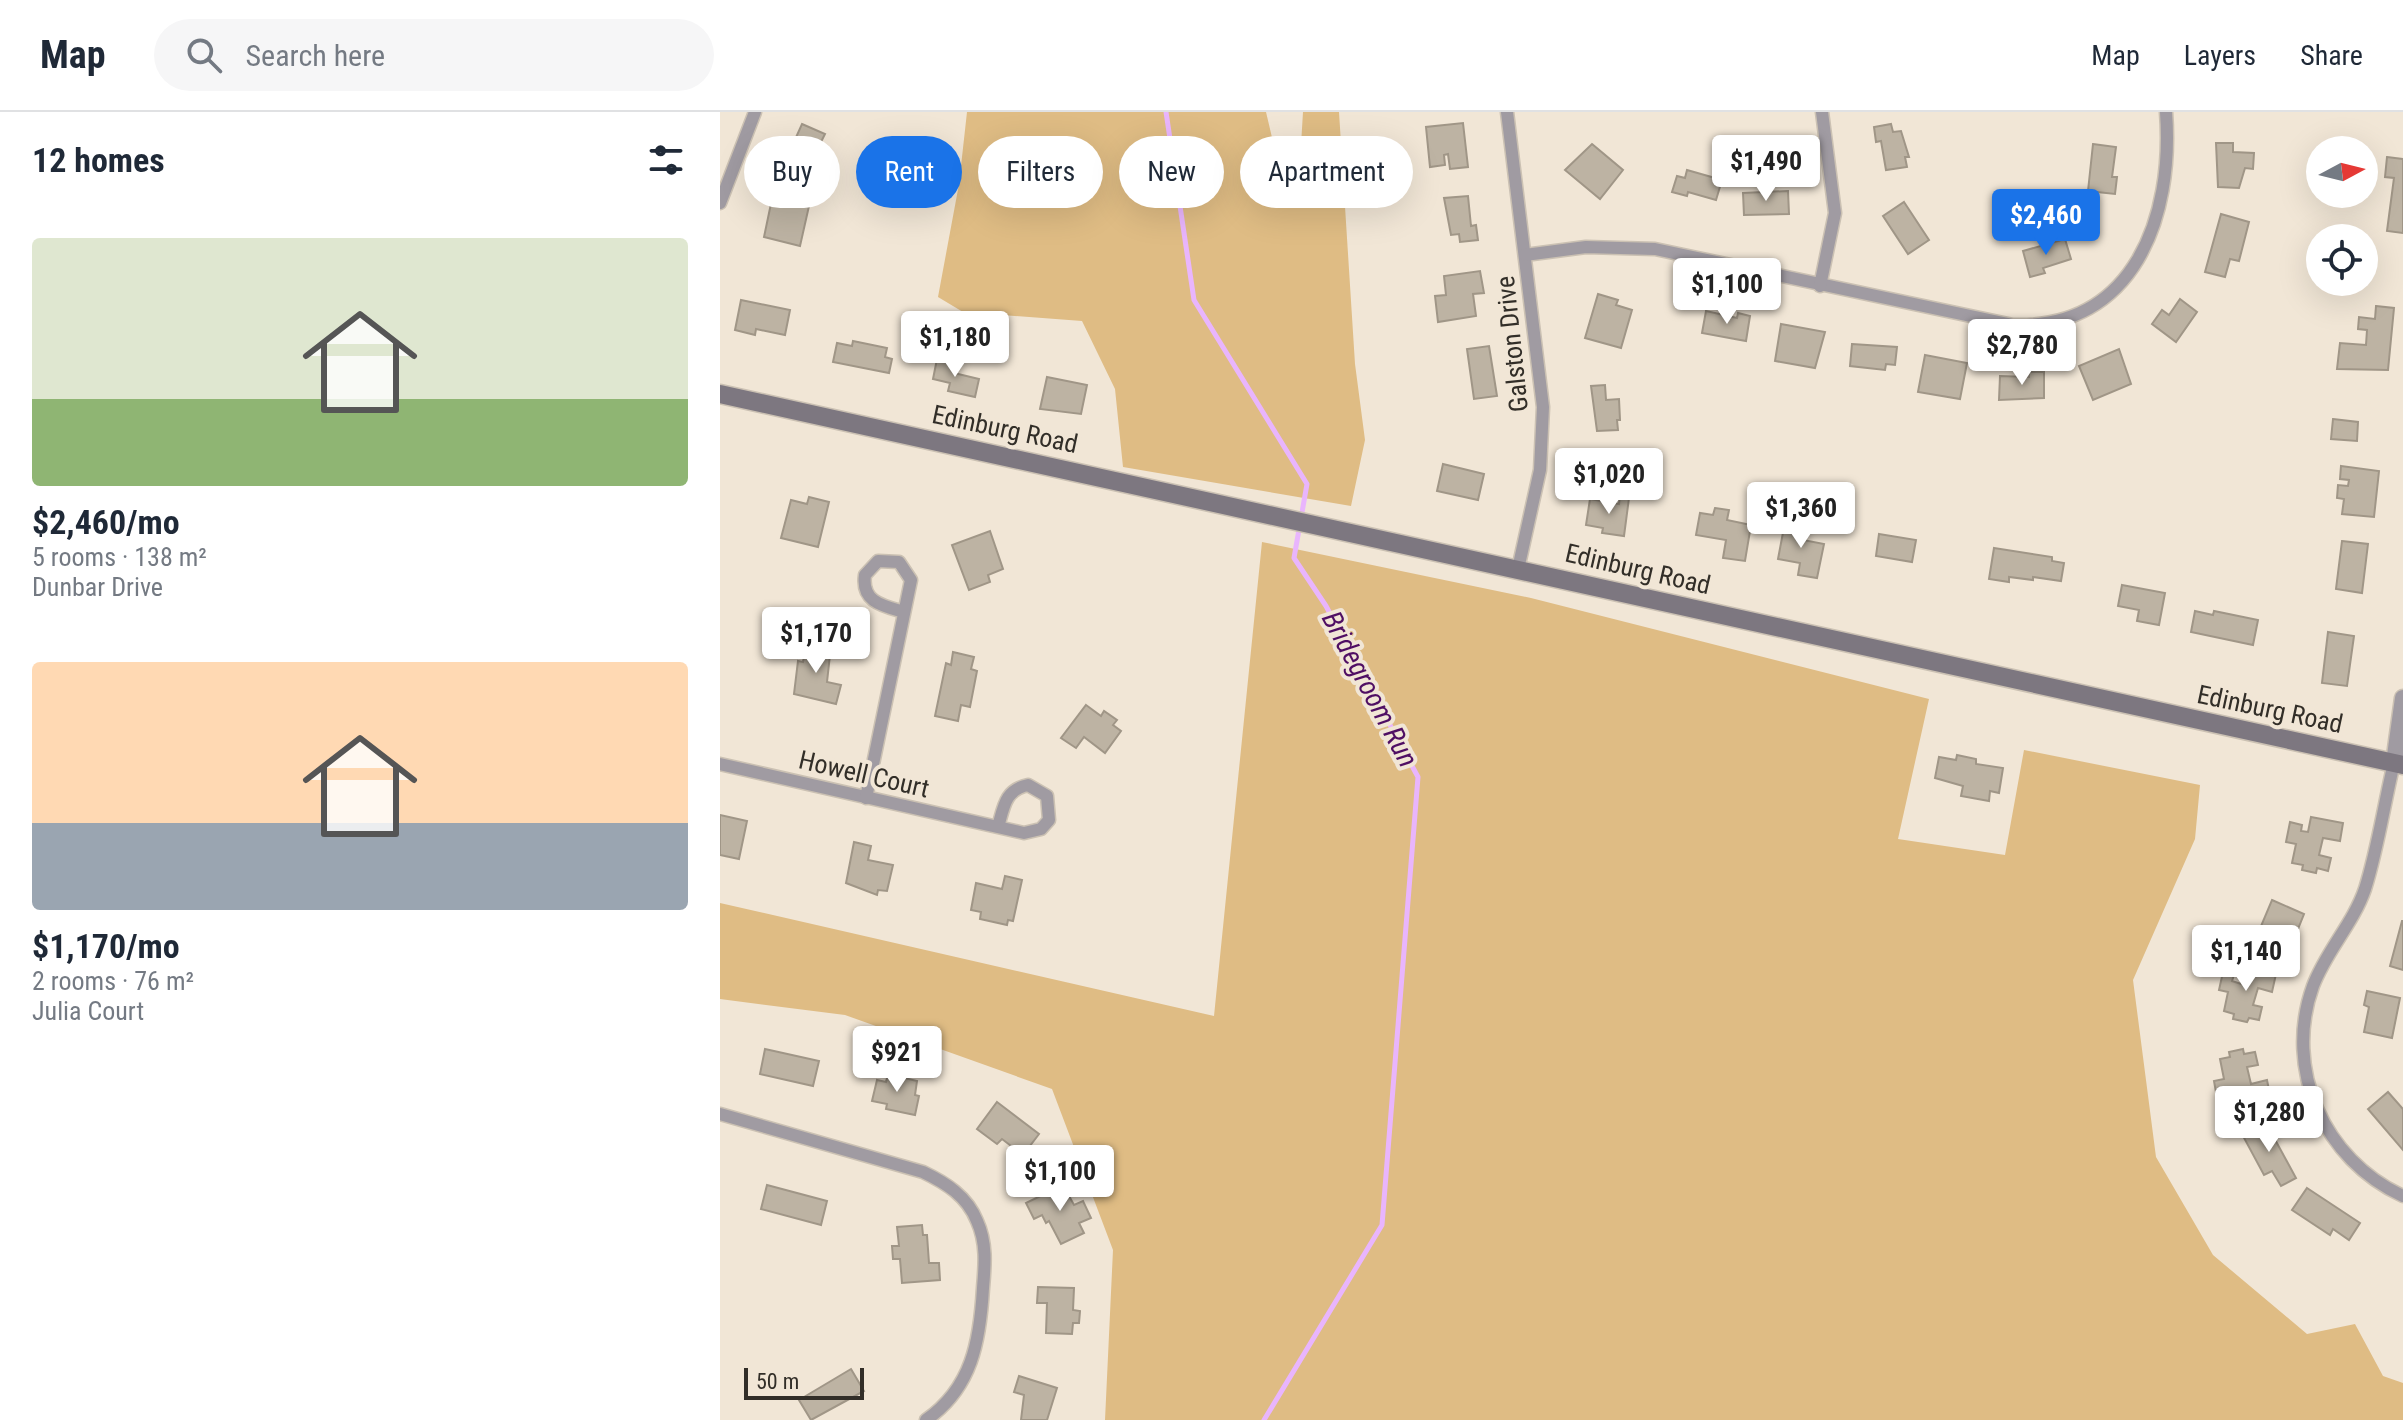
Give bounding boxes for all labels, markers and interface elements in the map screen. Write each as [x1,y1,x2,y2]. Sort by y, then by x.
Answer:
search box [154,19,714,91]
text: Map [40,33,106,77]
icon: search [182,33,226,77]
text: Search here [246,38,385,73]
text: Map [2091,39,2140,72]
text: Layers [2184,39,2256,72]
text: Share [2300,39,2363,72]
pin: $1,490 [1701,135,1831,203]
chip: Buy [744,136,840,208]
chip: Rent [856,136,962,208]
chip: Filters [978,136,1103,208]
chip: New [1119,136,1224,208]
chip: Apartment [1240,136,1413,208]
north arrow [2306,136,2378,208]
map controls [2306,136,2378,296]
icon: filters [644,138,688,182]
text: 12 homes [32,140,165,180]
text: $1,490 [1730,146,1802,176]
pin: $2,460 [1981,189,2111,257]
text: $2,460 [2010,200,2082,230]
button: locate [2306,224,2378,296]
pin: $1,100 [1662,258,1792,326]
text: $1,100 [1691,269,1763,299]
street label: Galston Drive [1490,275,1534,413]
icon: home [288,290,432,434]
pin: $1,180 [890,311,1020,379]
pin: $2,780 [1957,319,2087,387]
text: $1,180 [919,322,991,352]
text: $2,780 [1986,330,2058,360]
street label: Edinburg Road [929,399,1081,459]
pin: $1,020 [1544,448,1674,516]
text: $1,020 [1573,459,1645,489]
pin: $1,360 [1736,482,1866,550]
text: $1,360 [1765,493,1837,523]
text: $2,460/mo [32,502,180,542]
street label: Edinburg Road [1562,538,1714,600]
text: 5 rooms · 138 m² [32,542,207,572]
text: Dunbar Drive [32,572,163,602]
water label: Bridegroom Run [1315,605,1425,773]
pin: $1,170 [751,607,881,675]
text: $1,170 [780,618,852,648]
street label: Edinburg Road [2194,679,2346,739]
icon: home [288,714,432,858]
street label: Howell Court [796,744,932,804]
pin: $1,140 [2181,925,2311,993]
text: $1,170/mo [32,926,180,966]
text: $1,140 [2210,936,2282,966]
text: 2 rooms · 76 m² [32,966,194,996]
text: Julia Court [32,996,144,1026]
pin: $921 [850,1026,944,1094]
text: $921 [871,1037,923,1067]
pin: $1,280 [2204,1086,2334,1154]
text: $1,280 [2233,1097,2305,1127]
pin: $1,100 [995,1145,1125,1213]
text: $1,100 [1024,1156,1096,1186]
scale bar [744,1364,864,1400]
text: 50 m [756,1369,799,1394]

